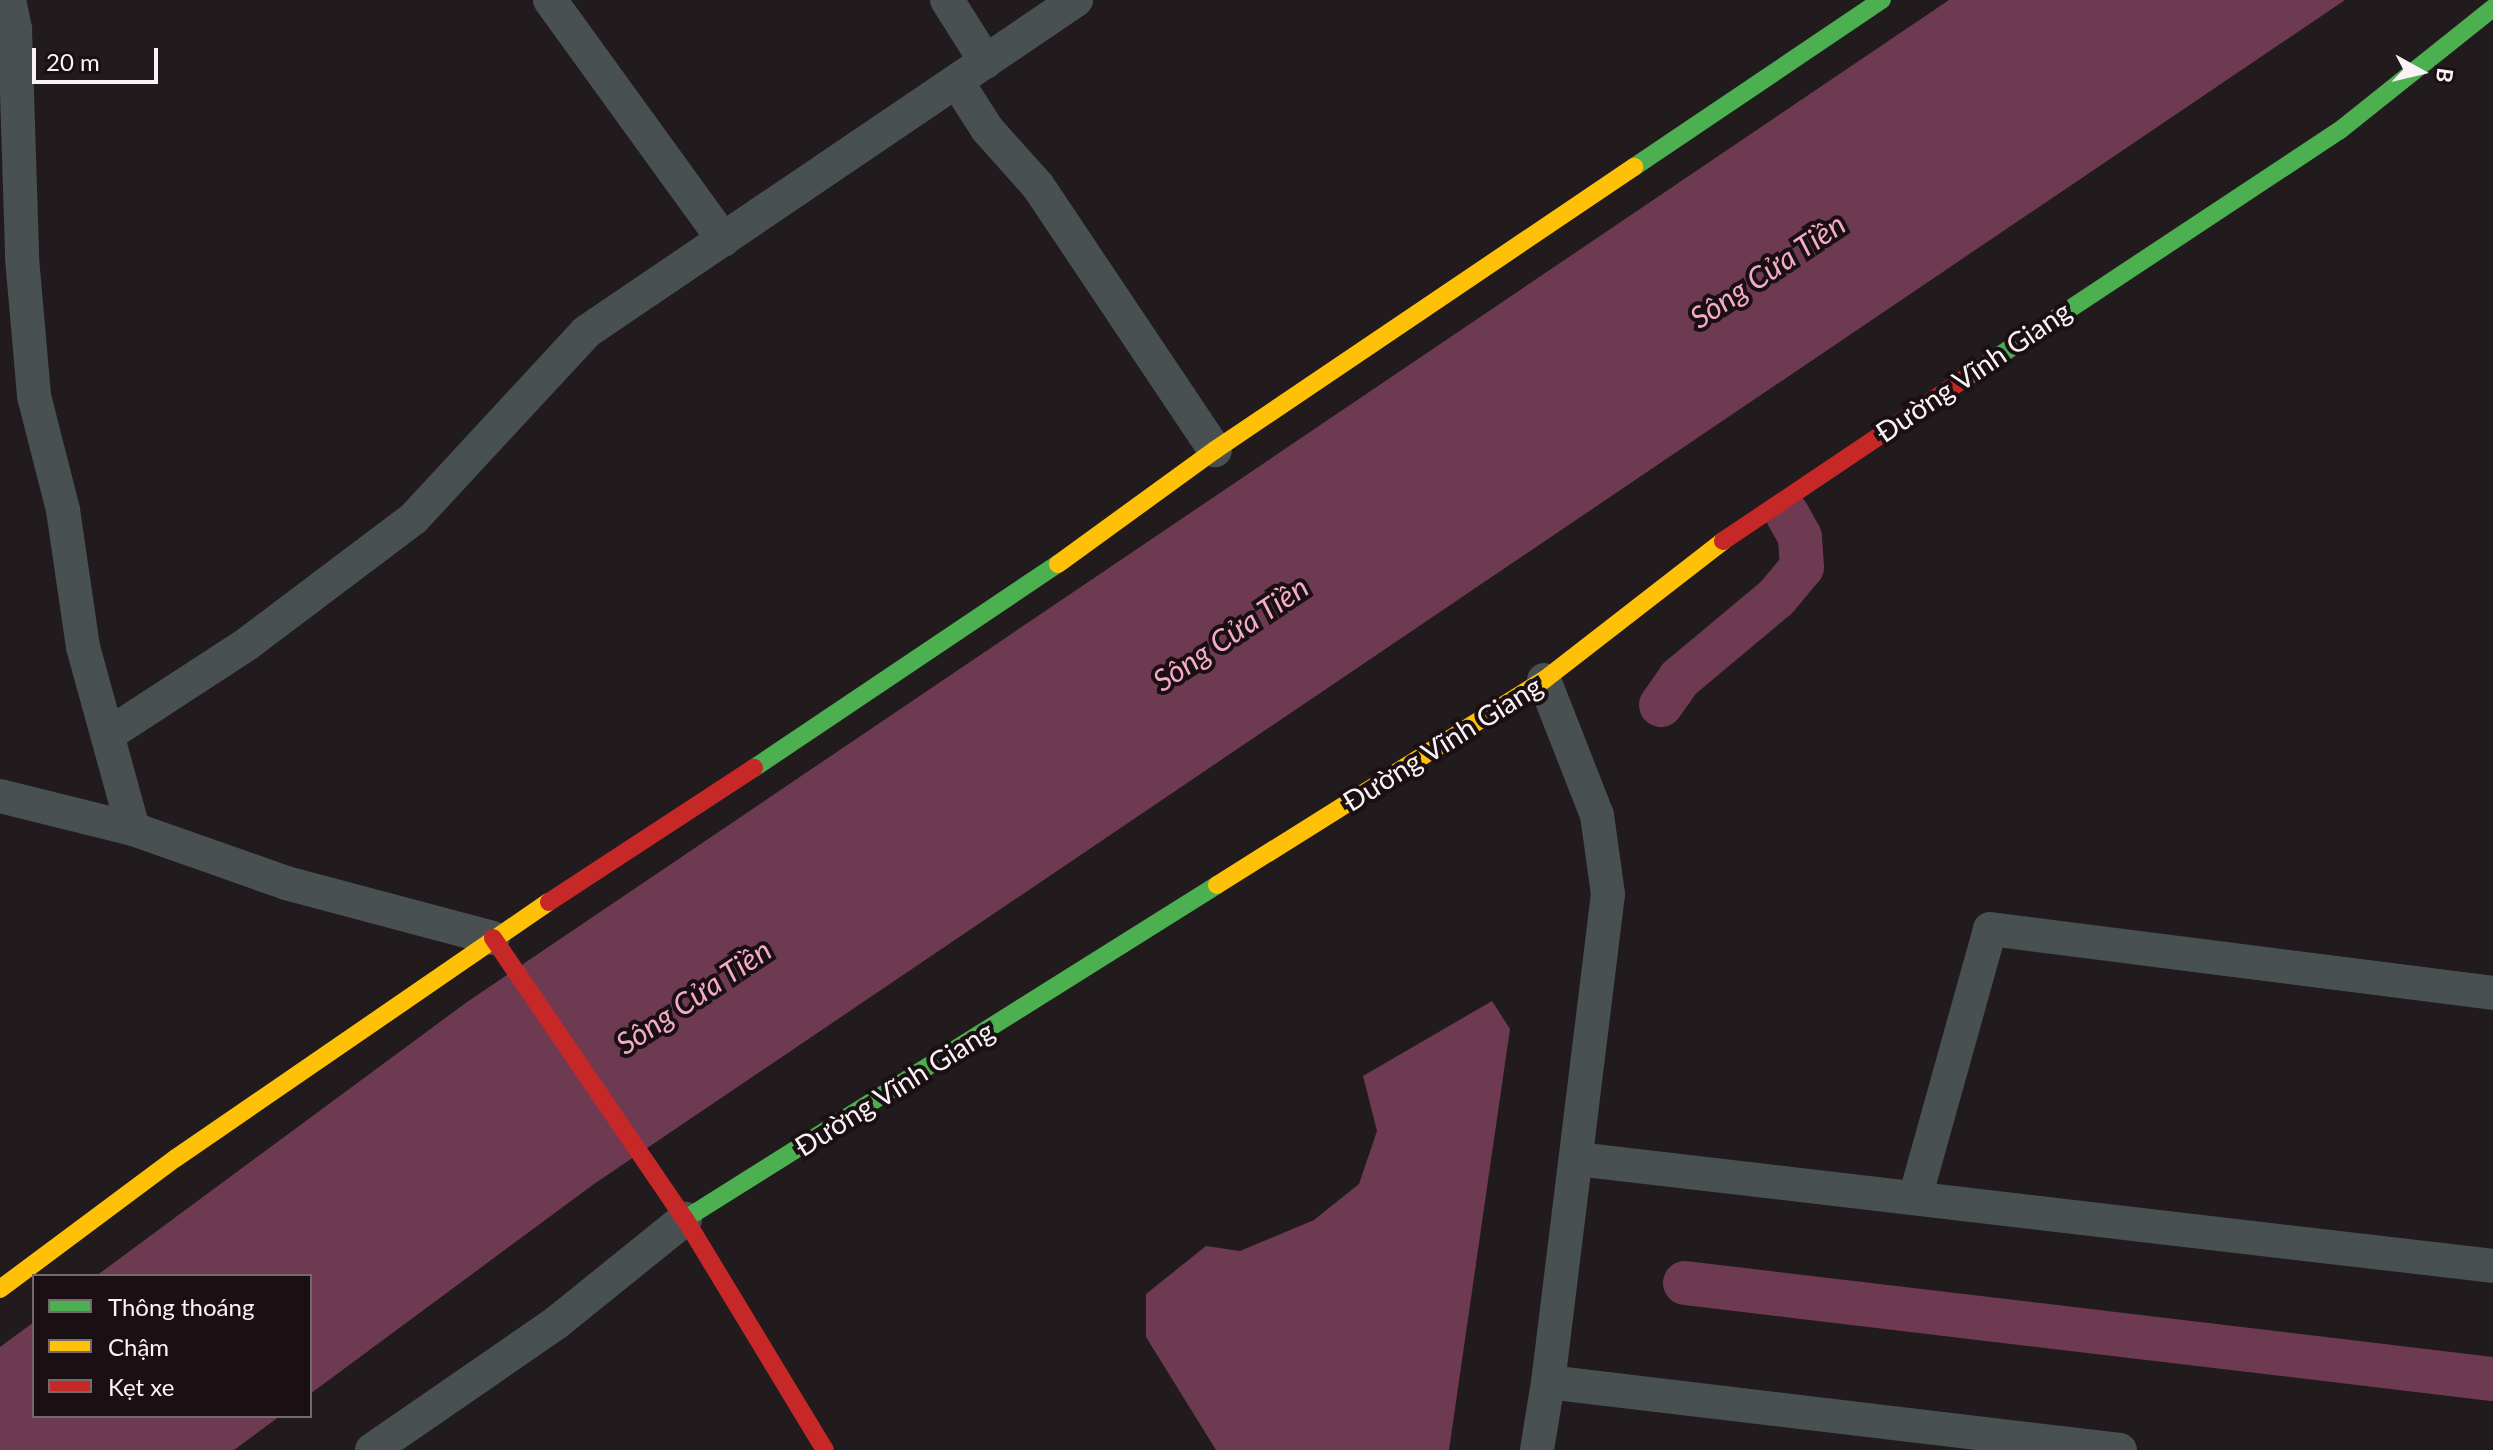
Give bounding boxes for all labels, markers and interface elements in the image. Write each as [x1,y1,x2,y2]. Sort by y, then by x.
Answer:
scale bar [36,32,162,82]
north arrow [2381,32,2461,112]
text: 20 m [46,47,100,76]
text: B [2431,66,2460,84]
water label: Sông Cửa Tiền [1682,205,1852,335]
street label: Đường Vĩnh Giang [1869,293,2077,449]
water label: Sông Cửa Tiền [1145,568,1315,698]
street label: Đường Vĩnh Giang [1336,668,1548,818]
water label: Sông Cửa Tiền [608,931,778,1061]
street label: Đường Vĩnh Giang [788,1013,1000,1163]
legend [32,1274,312,1418]
text: Thông thoáng [108,1292,254,1321]
text: Chậm [108,1332,169,1361]
text: Kẹt xe [108,1372,174,1401]

